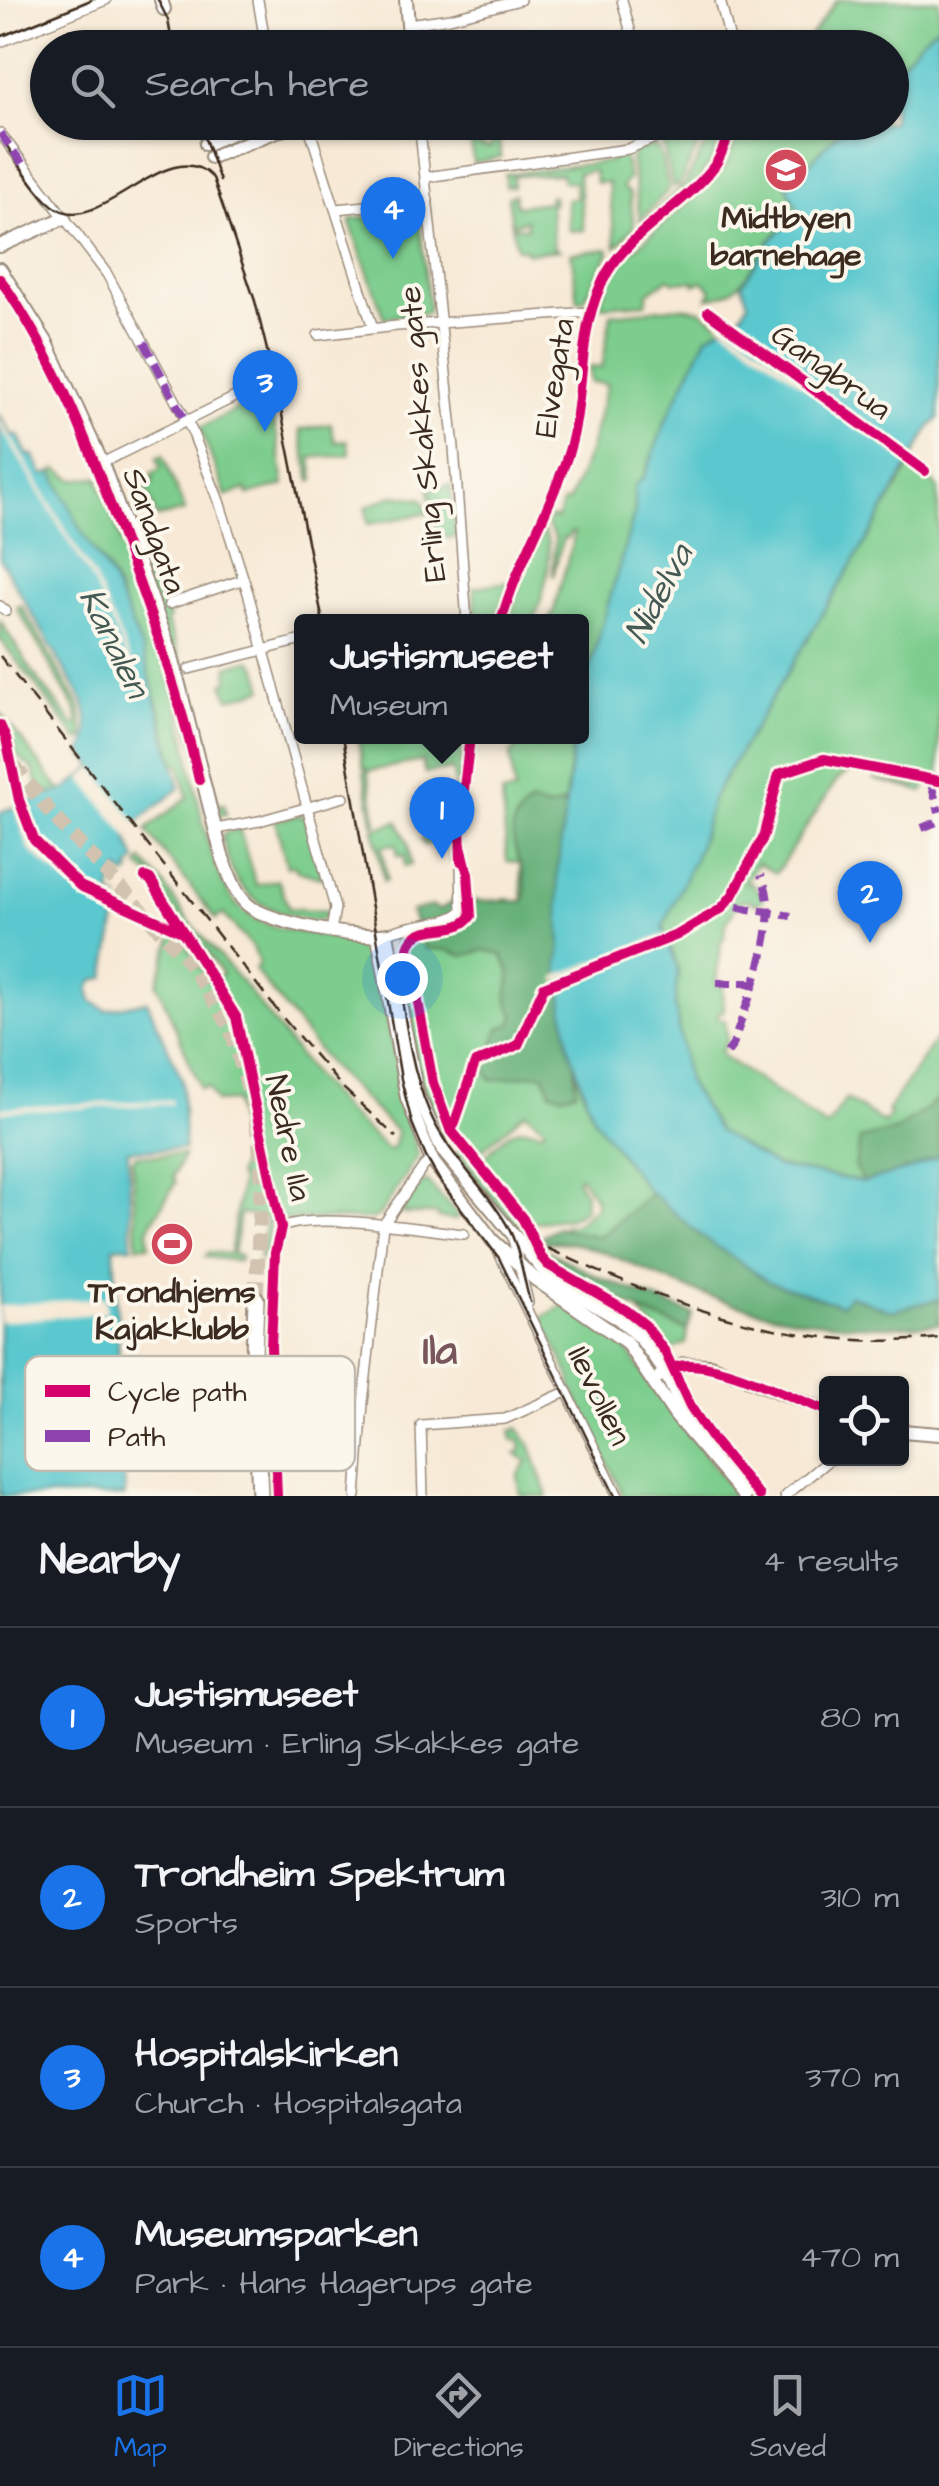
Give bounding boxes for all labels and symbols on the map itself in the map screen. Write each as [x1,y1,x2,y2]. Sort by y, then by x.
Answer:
school or university icon: Midtbyen barnehage [763,147,809,193]
pin: 4 [360,176,426,259]
place label: Midtbyen barnehage [710,196,862,279]
street label: Erling Skakkes gate [388,284,458,584]
street label: Gangbrua [762,313,900,431]
street label: Elvegata [523,315,587,441]
pin: 3 [232,350,298,432]
street label: Sandgata [110,462,198,600]
water label: Nidelva [613,534,706,652]
water label: Kanalen [66,580,163,708]
pin: 1 [410,776,474,859]
pin: 2 [838,860,902,943]
your location [377,953,428,1004]
street label: Nedre Ila [253,1071,323,1205]
sports icon: Trondhjems Kajakklubb [149,1221,195,1267]
place label: Trondhjems Kajakklubb [87,1270,256,1352]
district label: Ila [423,1323,458,1381]
street label: Ilevollen [556,1339,642,1453]
legend [25,1356,355,1471]
text: Cycle path [108,1373,247,1414]
text: Path [108,1418,165,1457]

